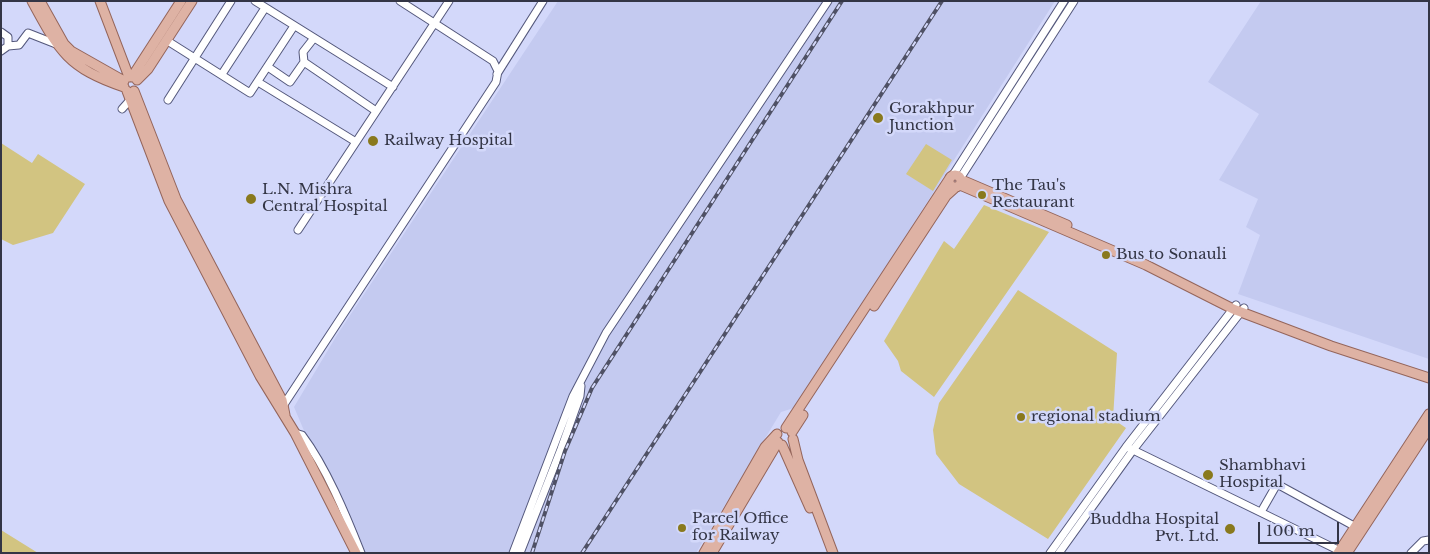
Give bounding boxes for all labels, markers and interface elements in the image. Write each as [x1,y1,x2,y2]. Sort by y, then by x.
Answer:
place label: Gorakhpur Junction [889,100,974,135]
marker: Gorakhpur Junction [871,111,885,125]
place label: Railway Hospital [384,132,513,150]
marker: Railway Hospital [366,134,380,148]
place label: The Tau's Restaurant [992,177,1075,212]
place label: L.N. Mishra Central Hospital [262,181,388,216]
marker: The Tau's Restaurant [976,189,988,201]
marker: L.N. Mishra Central Hospital [244,192,258,206]
place label: Bus to Sonauli [1116,246,1227,264]
marker: Bus to Sonauli [1100,249,1112,261]
place label: regional stadium [1031,408,1160,426]
marker: regional stadium [1015,411,1027,423]
place label: Shambhavi Hospital [1219,457,1306,492]
marker: Shambhavi Hospital [1201,468,1215,482]
place label: Parcel Office for Railway [692,510,789,545]
place label: Buddha Hospital Pvt. Ltd. [1090,511,1219,546]
scale bar [1260,512,1341,544]
text: 100 m [1266,521,1315,540]
marker: Parcel Office for Railway [676,522,688,534]
marker: Buddha Hospital Pvt. Ltd. [1223,522,1237,536]

